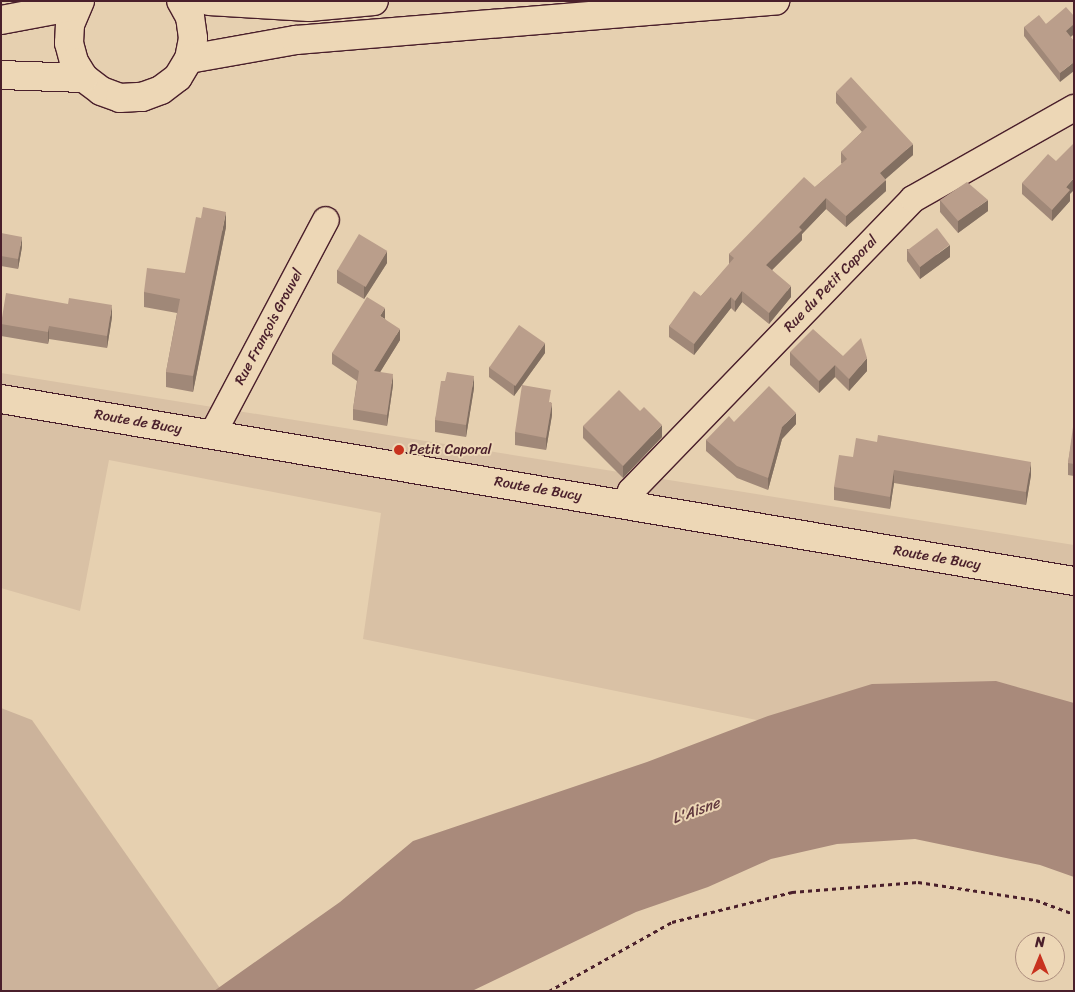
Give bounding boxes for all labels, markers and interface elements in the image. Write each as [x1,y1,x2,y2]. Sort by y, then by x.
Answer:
street label: Rue du Petit Caporal [781,232,881,336]
street label: Rue François Grouvel [231,266,307,388]
street label: Route de Bucy [93,406,183,438]
place label: Petit Caporal [409,442,491,458]
marker: Petit Caporal [393,444,405,456]
street label: Route de Bucy [493,473,583,505]
street label: Route de Bucy [892,542,982,574]
water label: L'Aisne [670,794,722,828]
text: N [1035,930,1045,955]
north arrow [1015,932,1065,982]

